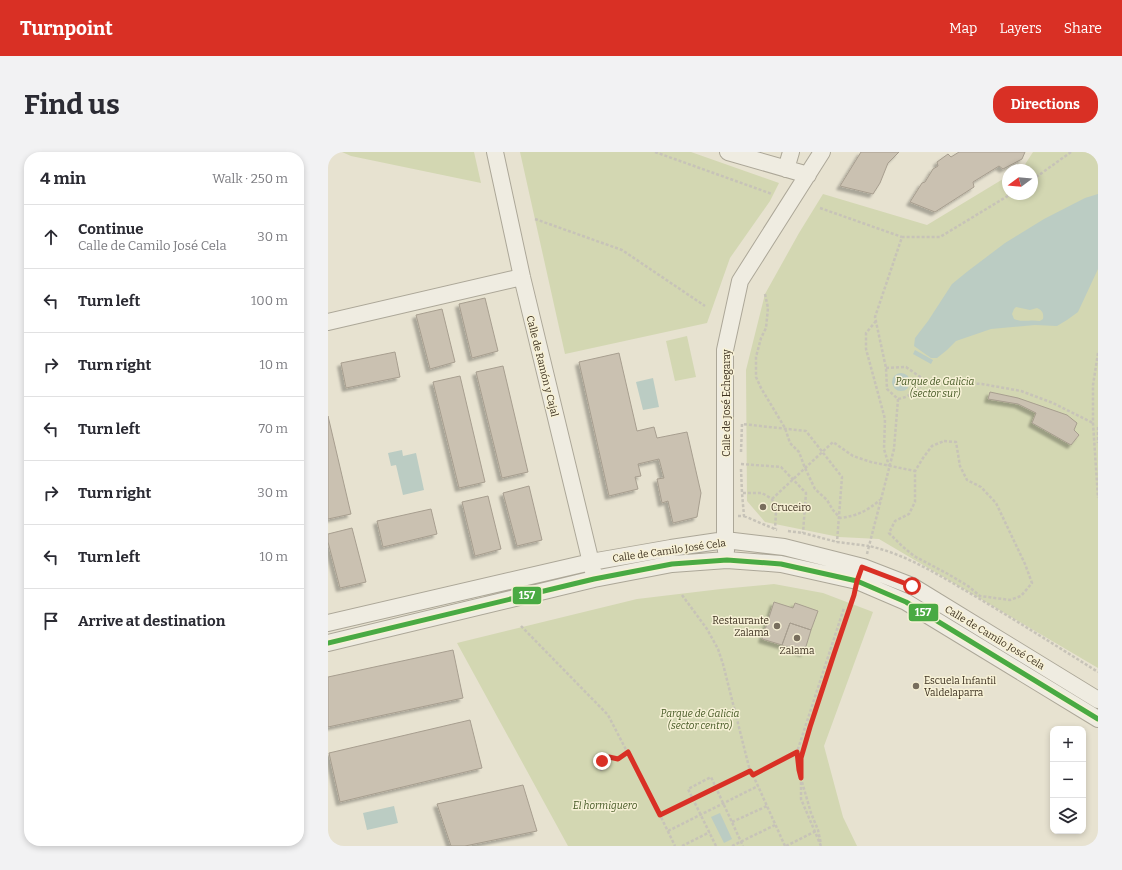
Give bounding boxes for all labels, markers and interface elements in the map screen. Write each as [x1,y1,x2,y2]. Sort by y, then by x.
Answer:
text: Turnpoint [20,17,113,40]
text: Map [949,20,977,37]
text: Layers [999,20,1042,37]
text: Share [1064,20,1102,37]
button: Directions [993,86,1098,123]
text: Find us [24,88,120,121]
north arrow [1002,164,1038,200]
text: 4 min [40,168,86,189]
text: Walk · 250 m [212,171,288,186]
text: Continue [78,220,144,238]
icon: ahead [40,226,62,248]
text: 30 m [257,229,288,244]
text: Calle de Camilo José Cela [78,238,227,253]
icon: left [40,290,62,312]
text: Turn left [78,292,140,310]
text: 100 m [251,293,288,308]
street label: Calle de Ramón y Cajal [524,314,560,418]
street label: Calle de José Echegaray [721,348,733,457]
icon: right [40,354,62,376]
text: Turn right [78,356,151,374]
text: 10 m [259,357,288,372]
park label: Parque de Galicia (sector sur) [896,376,975,400]
icon: left [40,418,62,440]
text: Turn left [78,420,140,438]
text: 70 m [258,421,288,436]
icon: right [40,482,62,504]
text: Turn right [78,484,151,502]
text: 30 m [257,485,288,500]
marker: Cruceiro [758,502,768,512]
place label: Cruceiro [771,502,811,514]
street label: Calle de Camilo José Cela [612,537,727,565]
icon: left [40,546,62,568]
text: Turn left [78,548,140,566]
text: 10 m [259,549,288,564]
route start [903,577,921,595]
line badge: 157 [512,586,542,605]
text: 157 [519,589,535,602]
line badge: 157 [908,603,939,622]
street label: Calle de Camilo José Cela [942,603,1047,673]
text: 157 [915,606,931,619]
icon: arrive [40,610,62,632]
text: Arrive at destination [78,612,225,630]
place label: Restaurante Zalama [712,615,770,639]
marker: Restaurante Zalama [772,621,782,631]
marker: Zalama [792,633,802,643]
place label: Zalama [780,645,815,657]
place label: Escuela Infantil Valdelaparra [924,675,996,699]
marker: Escuela Infantil Valdelaparra [911,681,921,691]
park label: Parque de Galicia (sector centro) [661,708,740,732]
map controls [1050,726,1086,834]
button: + [1050,726,1086,762]
route end [593,752,611,770]
button: − [1050,762,1086,798]
button: layers [1050,798,1086,834]
park label: El hormiguero [573,800,638,812]

